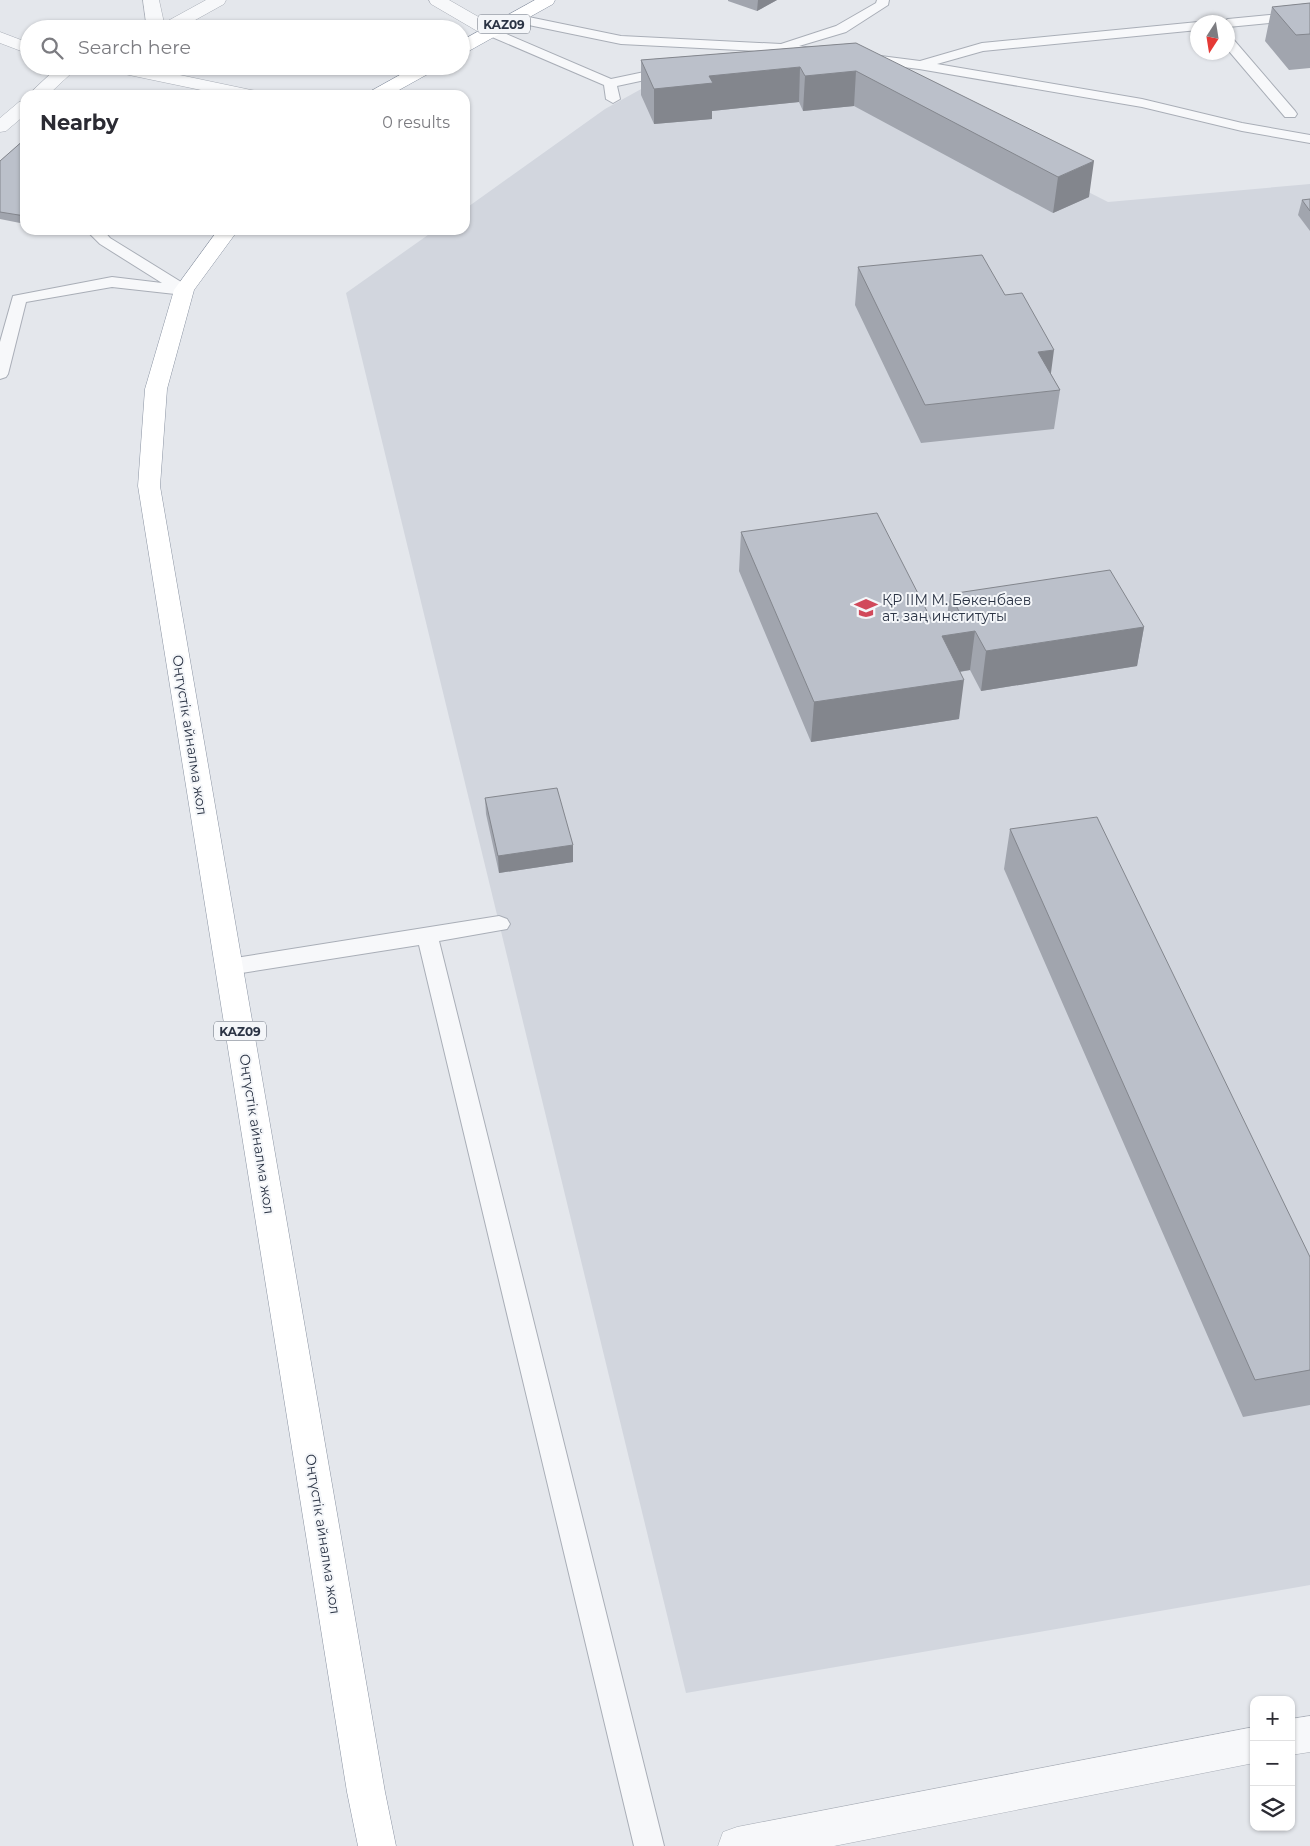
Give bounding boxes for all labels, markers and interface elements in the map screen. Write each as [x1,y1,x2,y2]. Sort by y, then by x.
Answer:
road number: KAZ09 [478,14,530,34]
north arrow [1190,15,1235,60]
search box [20,20,470,75]
icon: search [38,34,66,62]
text: Search here [78,36,191,59]
text: Nearby [40,110,119,135]
text: 0 results [382,113,450,132]
place label: ҚР ІІМ М. Бөкенбаев ат. заң институты [882,591,1031,625]
school or university icon: ҚР ІІМ М. Бөкенбаев ат. заң институты [853,595,879,621]
street label: Оңтүстік айналма жол [168,654,212,816]
road number: KAZ09 [214,1021,266,1040]
street label: Оңтүстік айналма жол [235,1053,279,1215]
street label: Оңтүстік айналма жол [301,1453,345,1615]
map controls [1250,1696,1295,1831]
button: + [1250,1696,1295,1741]
button: − [1250,1741,1295,1786]
button: layers [1250,1786,1295,1831]

